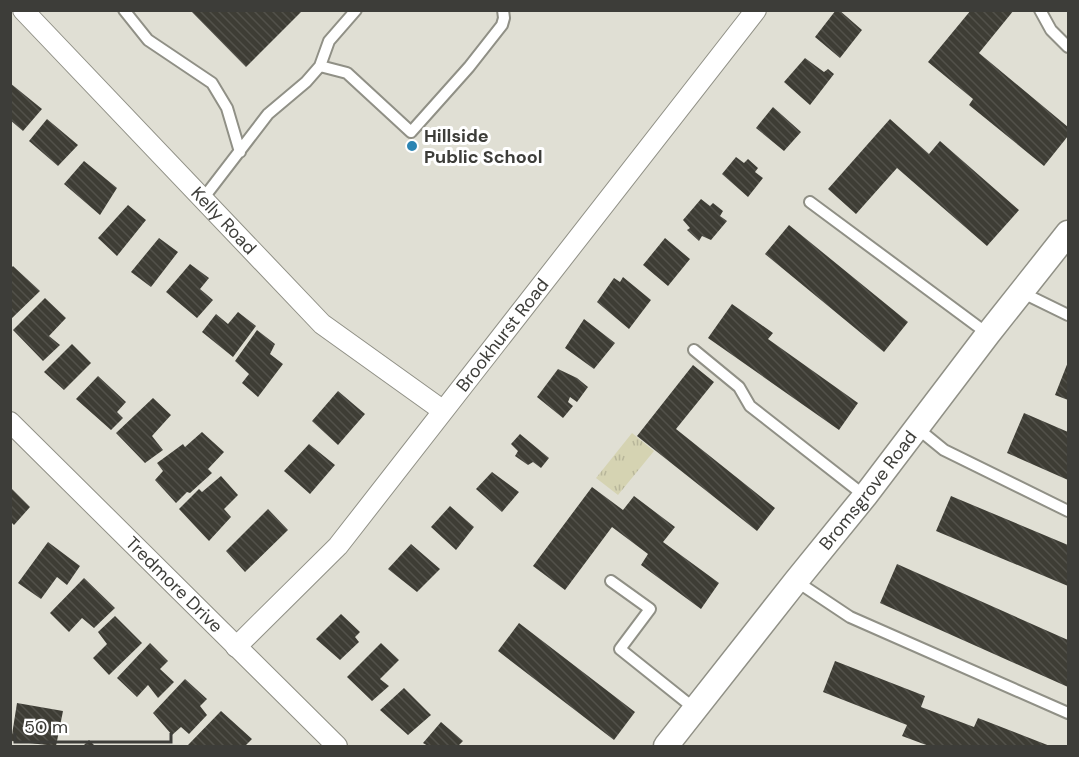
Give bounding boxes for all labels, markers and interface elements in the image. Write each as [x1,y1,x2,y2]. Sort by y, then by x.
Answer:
place label: Hillside Public School [424,124,543,169]
marker: Hillside Public School [405,139,419,153]
street label: Kelly Road [186,182,262,260]
street label: Brookhurst Road [451,274,554,397]
street label: Bromsgrove Road [814,426,922,555]
street label: Tredmore Drive [120,531,228,638]
scale bar [15,706,171,744]
text: 50 m [24,715,68,739]

